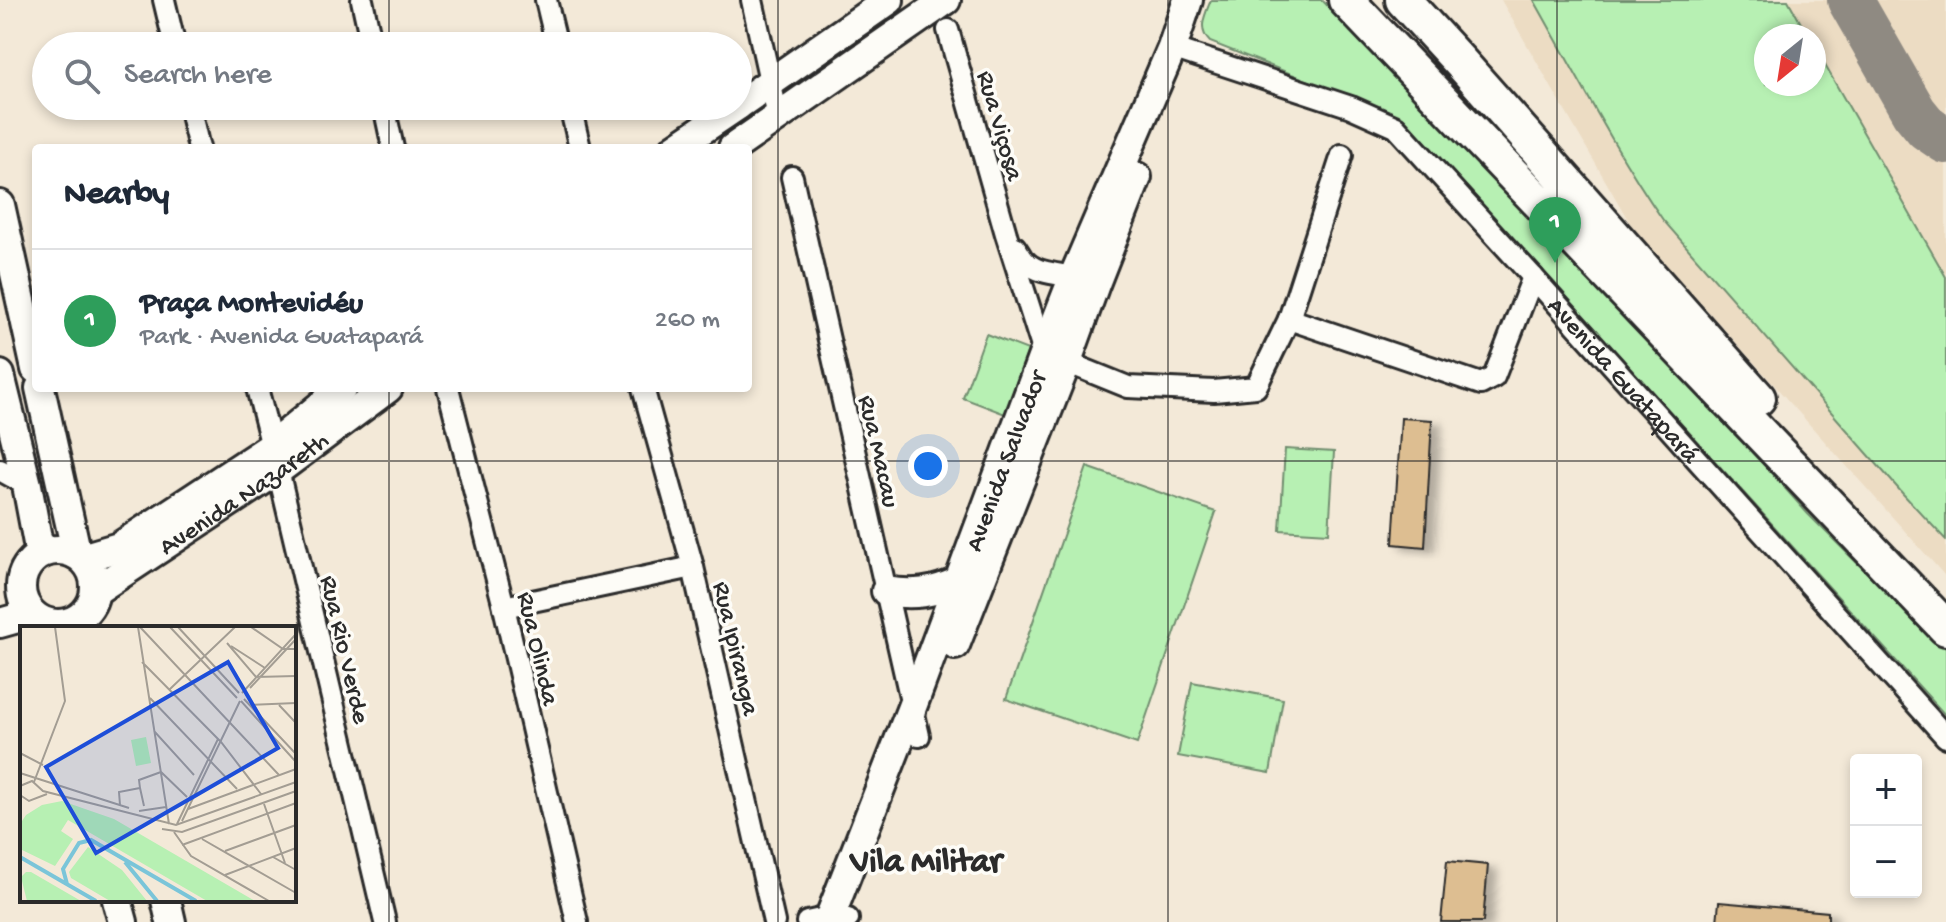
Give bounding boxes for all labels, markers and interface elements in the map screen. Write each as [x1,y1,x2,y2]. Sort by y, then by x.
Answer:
north arrow [1754,24,1826,96]
search box [32,32,752,120]
icon: search [60,54,104,98]
text: Search here [124,59,272,94]
street label: Rua Viçosa [967,68,1029,186]
text: Nearby [64,176,169,216]
pin: 1 [1529,197,1581,263]
text: Praça Montevidéu [140,288,363,323]
street label: Avenida Guatapará [1539,292,1705,473]
text: 1 [85,306,95,337]
text: 260 m [655,306,720,337]
text: Park · Avenida Guatapará [140,323,423,354]
street label: Avenida Salvador [960,365,1057,556]
street label: Rua Macau [849,393,905,511]
street label: Avenida Nazareth [155,427,336,564]
your location [908,446,948,486]
street label: Rua Rio Verde [311,573,375,728]
street label: Rua Ipiranga [703,579,764,720]
street label: Rua Olinda [508,589,564,710]
inset map [20,626,296,902]
map controls [1850,754,1922,898]
button: + [1850,754,1922,826]
button: − [1850,826,1922,898]
district label: Vila Militar [848,844,1006,884]

